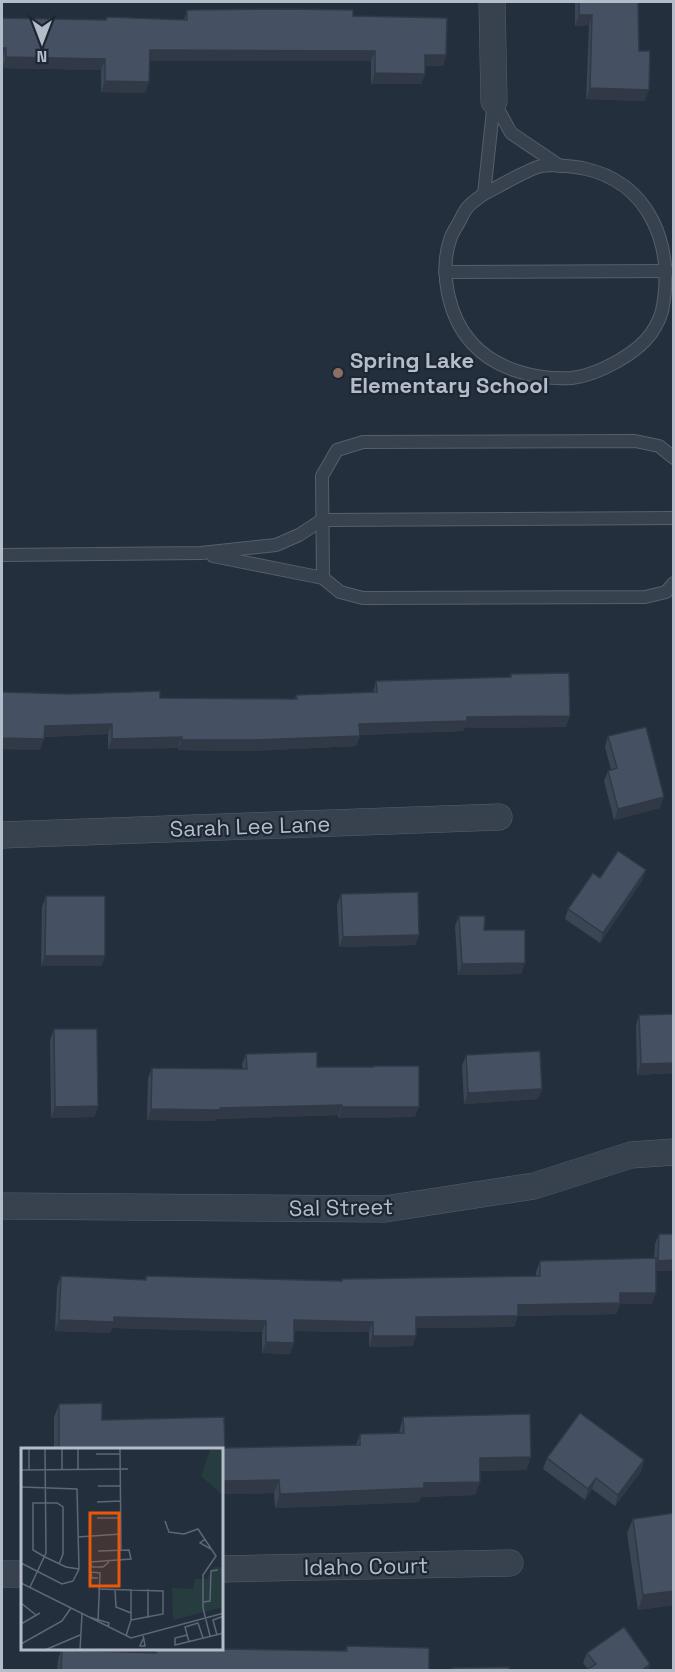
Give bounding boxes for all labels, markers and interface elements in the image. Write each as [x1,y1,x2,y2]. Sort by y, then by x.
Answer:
north arrow [12,12,72,72]
text: N [37,46,47,67]
place label: Spring Lake Elementary School [350,346,549,399]
marker: Spring Lake Elementary School [331,366,345,380]
street label: Sarah Lee Lane [169,809,331,843]
street label: Sal Street [289,1192,393,1222]
inset map [21,1448,224,1651]
street label: Idaho Court [303,1551,429,1581]

